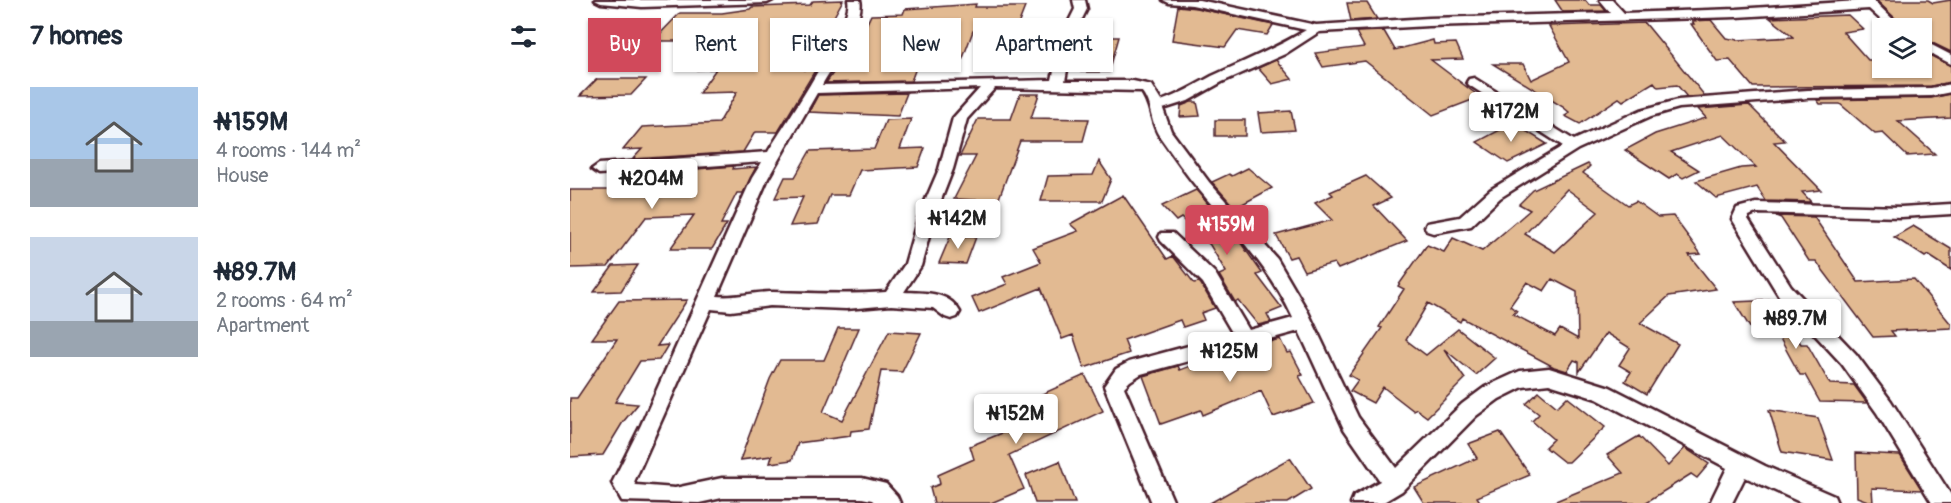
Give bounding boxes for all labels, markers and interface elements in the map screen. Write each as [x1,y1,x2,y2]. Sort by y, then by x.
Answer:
chip: Buy [588,18,661,72]
chip: Rent [673,18,758,72]
chip: Filters [770,18,869,72]
chip: New [881,18,961,72]
chip: Apartment [973,18,1113,72]
map controls [1872,18,1932,78]
button: layers [1872,18,1932,78]
text: 7 homes [30,20,122,52]
icon: filters [507,20,540,53]
pin: ₦172M [1469,92,1553,143]
text: ₦172M [1483,99,1539,124]
text: ₦159M [216,106,288,138]
icon: home [78,111,150,183]
text: 4 rooms · 144 m² [216,138,361,163]
pin: ₦204M [610,159,694,210]
text: House [216,163,268,188]
text: ₦204M [621,166,683,191]
pin: ₦142M [916,199,1000,250]
pin: ₦159M [1185,205,1269,256]
text: ₦142M [930,206,987,231]
text: ₦159M [1199,212,1255,237]
text: ₦89.7M [216,256,296,288]
icon: home [78,261,150,333]
text: 2 rooms · 64 m² [216,288,353,313]
pin: ₦89.7M [1747,299,1845,350]
text: ₦89.7M [1765,306,1827,331]
text: Apartment [216,313,309,338]
pin: ₦125M [1188,332,1272,383]
text: ₦125M [1202,339,1258,364]
pin: ₦152M [974,394,1058,445]
text: ₦152M [988,401,1044,426]

